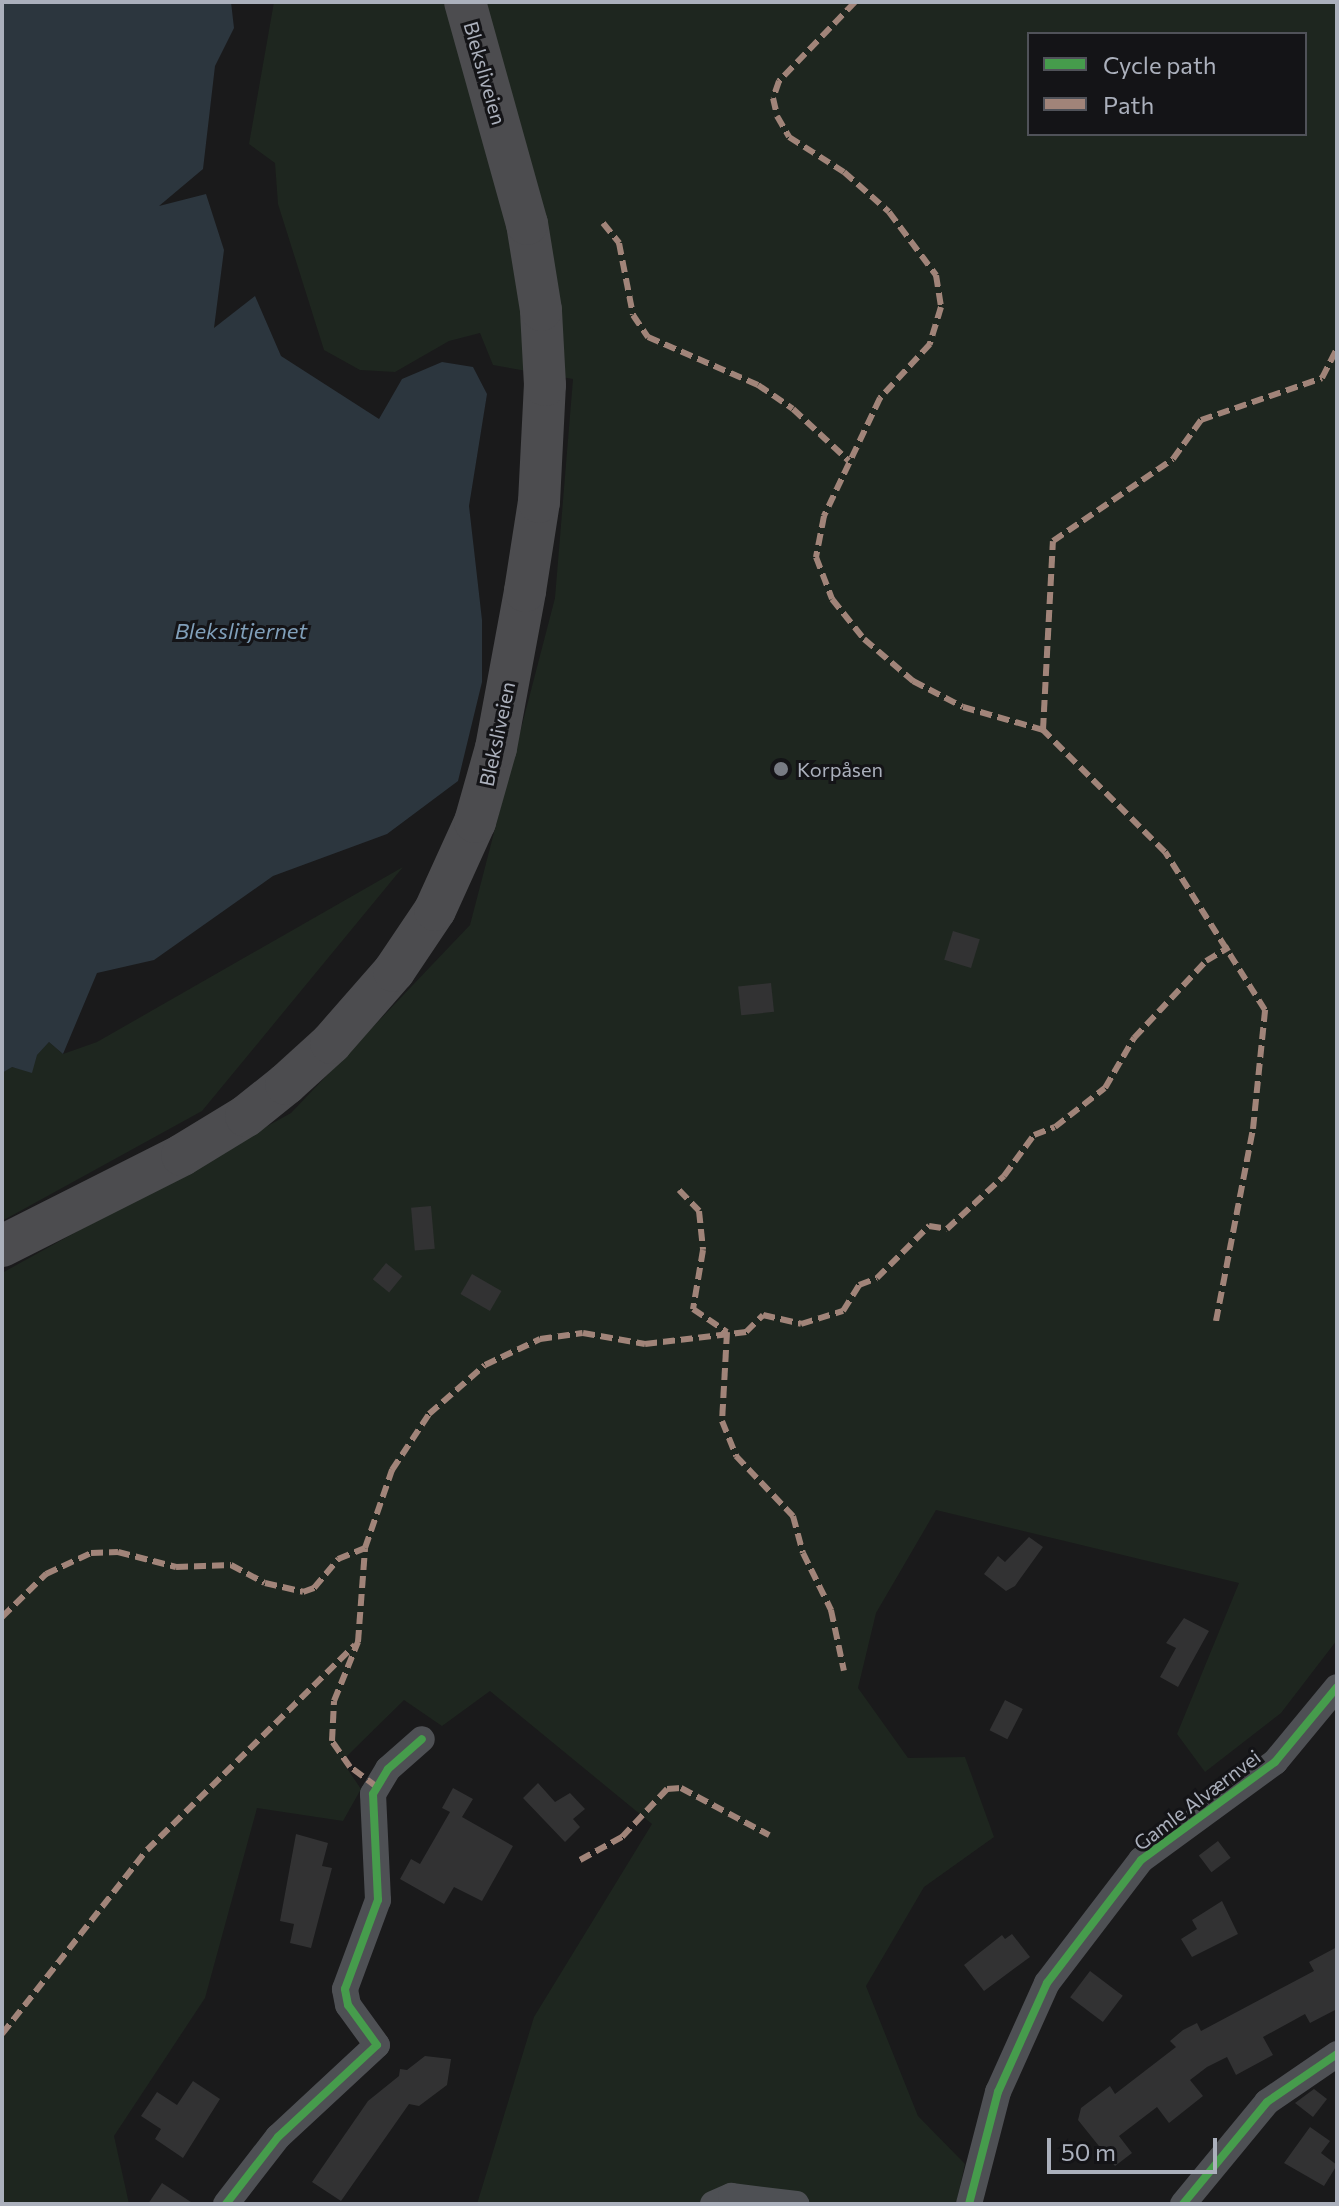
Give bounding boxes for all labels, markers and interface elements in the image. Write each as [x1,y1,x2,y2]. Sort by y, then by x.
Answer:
street label: Bleksliveien [459,19,511,127]
legend [1027,32,1307,136]
text: Cycle path [1103,50,1217,79]
text: Path [1103,90,1154,119]
water label: Blekslitjernet [175,618,307,644]
street label: Bleksliveien [474,680,520,788]
place label: Korpåsen [797,757,883,781]
marker: Korpåsen [772,760,790,778]
street label: Gamle Alværnvei [1129,1745,1265,1855]
scale bar [1051,2122,1221,2172]
text: 50 m [1061,2137,1116,2166]

